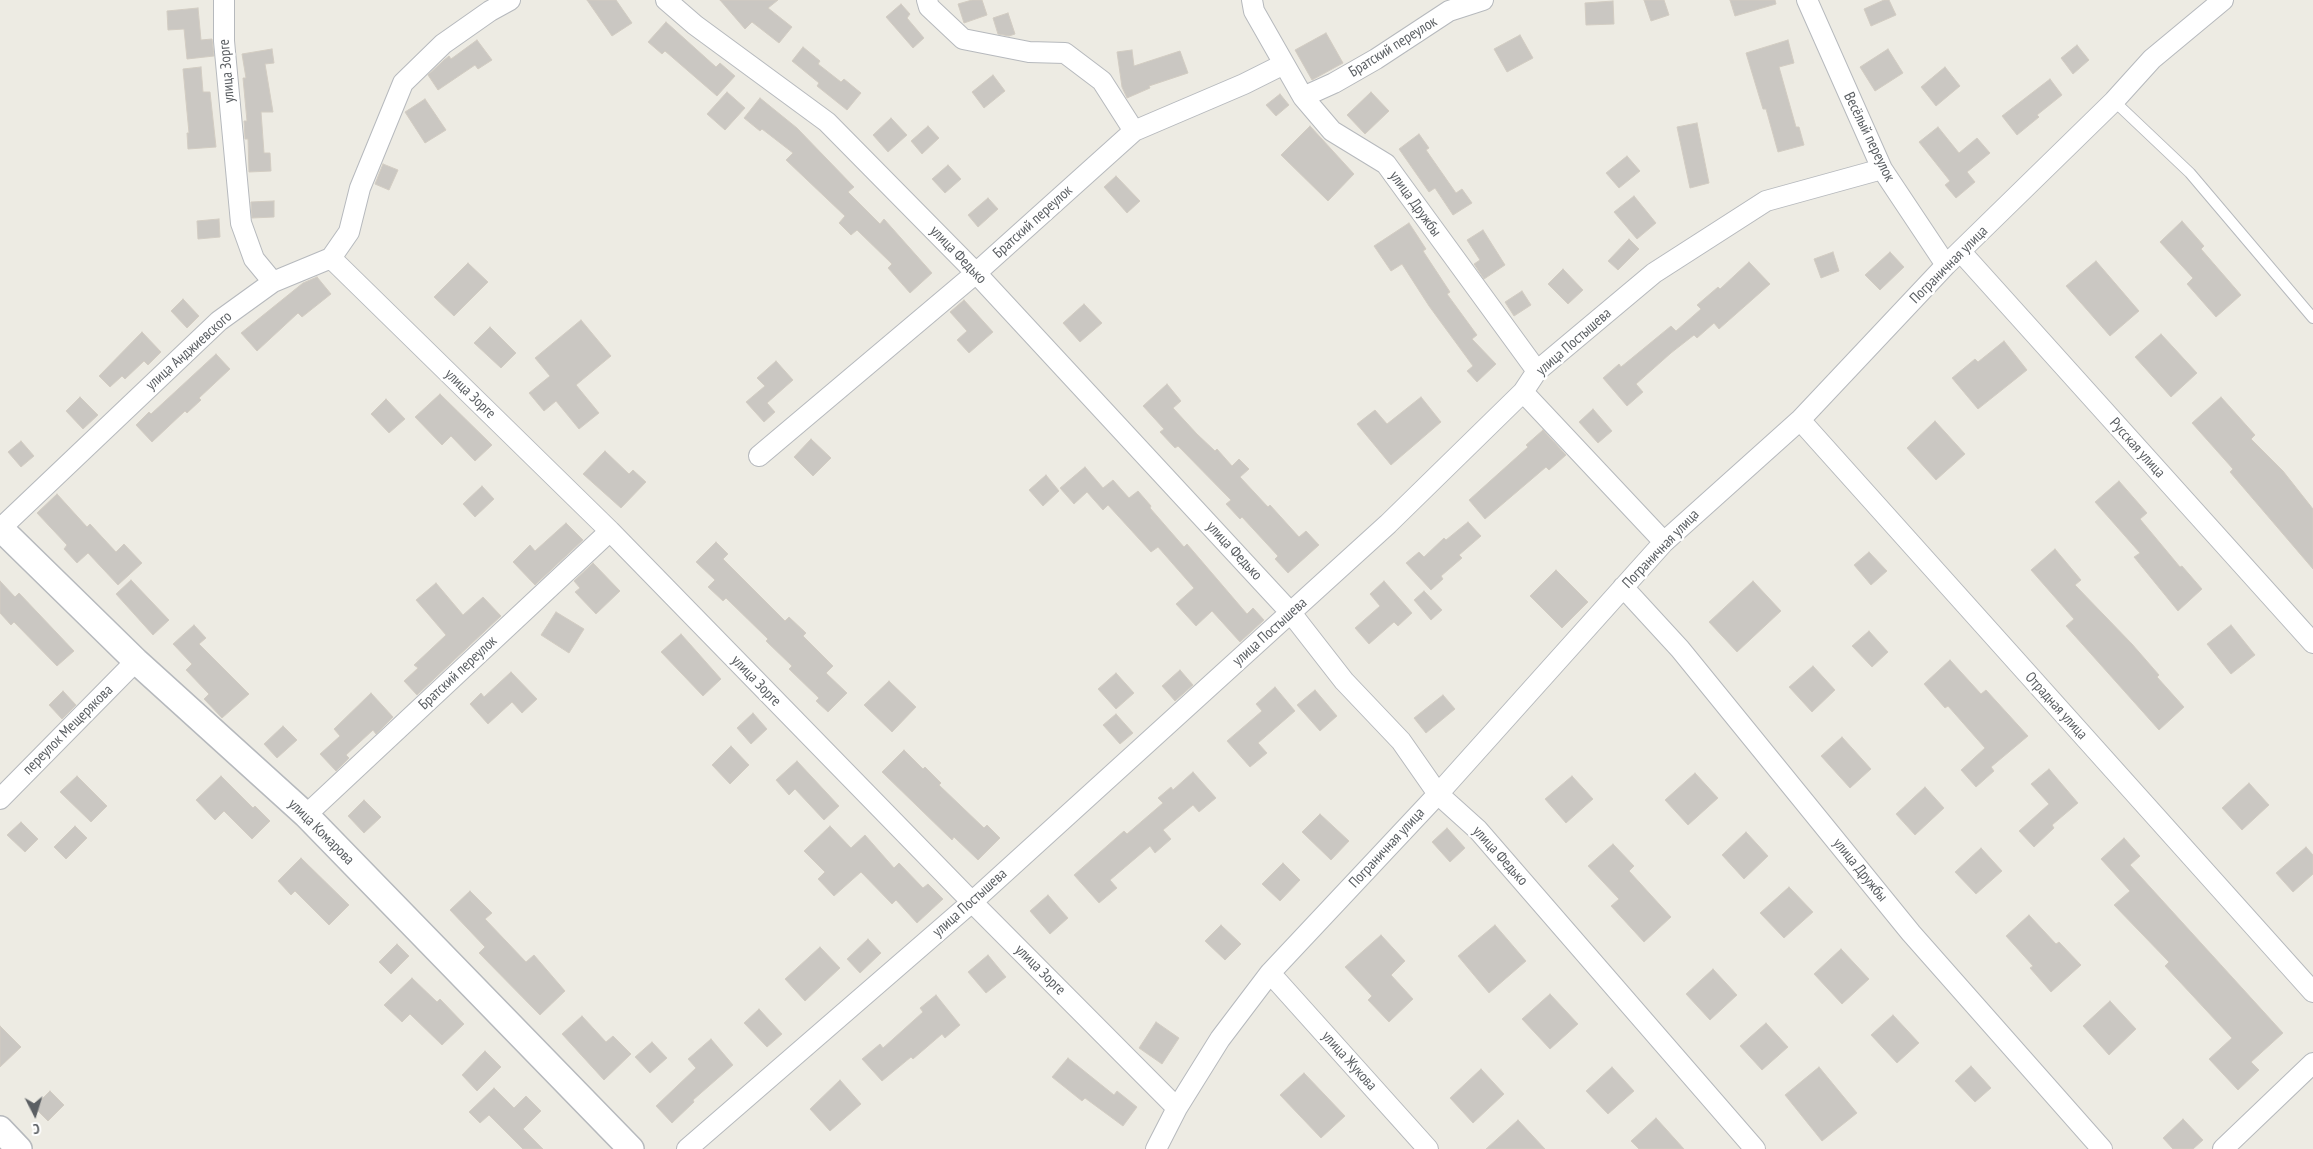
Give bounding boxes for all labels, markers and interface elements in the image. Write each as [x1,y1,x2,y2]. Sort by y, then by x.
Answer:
street label: Братский переулок [1346,13,1440,81]
street label: улица Зорге [215,38,239,104]
street label: Весёлый переулок [1840,89,1898,185]
street label: улица Дружбы [1385,168,1445,240]
street label: Братский переулок [990,182,1076,262]
street label: улица Федько [926,222,990,288]
street label: Пограничная улица [1906,222,1992,308]
street label: улица Постышева [1533,305,1615,379]
street label: улица Анджиевского [142,308,236,394]
street label: улица Зорге [441,365,499,423]
street label: Русская улица [2105,414,2169,482]
street label: Пограничная улица [1619,506,1703,592]
street label: улица Федько [1202,518,1266,584]
street label: улица Постышева [1229,594,1311,670]
street label: Братский переулок [415,632,501,714]
street label: улица Зорге [727,652,785,710]
street label: Отрадная улица [2021,669,2091,743]
street label: переулок Мещерякова [19,681,117,779]
street label: улица Комарова [284,795,358,869]
street label: Пограничная улица [1345,804,1429,892]
street label: улица Федько [1469,823,1531,889]
street label: улица Дружбы [1829,835,1891,905]
street label: улица Постышева [929,865,1011,941]
street label: улица Зорге [1011,941,1069,999]
street label: улица Жукова [1318,1028,1380,1094]
north arrow [10,1089,60,1139]
text: С [32,1120,40,1138]

